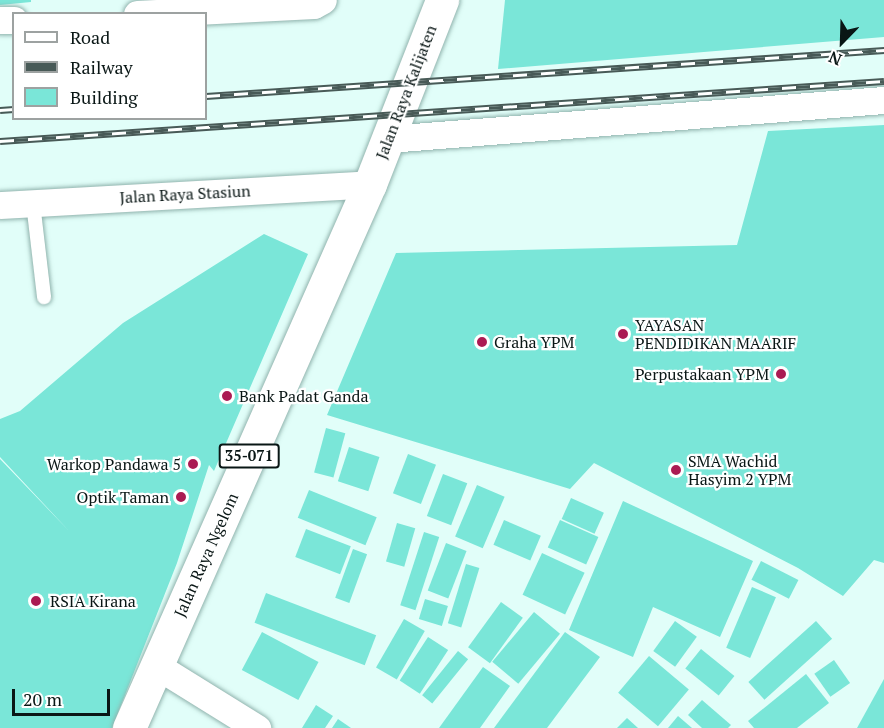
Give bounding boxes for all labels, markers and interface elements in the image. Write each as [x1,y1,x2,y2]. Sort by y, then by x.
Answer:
legend [12,12,207,120]
north arrow [812,12,872,72]
street label: Jalan Raya Kalijaten [372,22,440,162]
text: Road [70,25,110,49]
text: N [825,46,845,71]
text: Railway [70,55,133,79]
text: Building [70,85,138,109]
street label: Jalan Raya Stasiun [119,181,251,207]
place label: YAYASAN PENDIDIKAN MAARIF [635,315,796,353]
marker: YAYASAN PENDIDIKAN MAARIF [616,327,630,341]
place label: Graha YPM [494,332,574,352]
marker: Graha YPM [475,335,489,349]
place label: Perpustakaan YPM [635,364,769,384]
marker: Perpustakaan YPM [774,367,788,381]
place label: Bank Padat Ganda [239,386,369,406]
marker: Bank Padat Ganda [220,389,234,403]
road number: 35-071 [218,444,280,468]
place label: SMA Wachid Hasyim 2 YPM [688,451,791,489]
place label: Warkop Pandawa 5 [47,454,181,474]
marker: Warkop Pandawa 5 [186,457,200,471]
marker: SMA Wachid Hasyim 2 YPM [669,463,683,477]
place label: Optik Taman [76,487,169,507]
street label: Jalan Raya Ngelom [170,490,242,620]
marker: Optik Taman [174,490,188,504]
place label: RSIA Kirana [50,591,136,611]
marker: RSIA Kirana [27,592,45,610]
scale bar [15,677,112,715]
text: 20 m [23,687,62,711]

